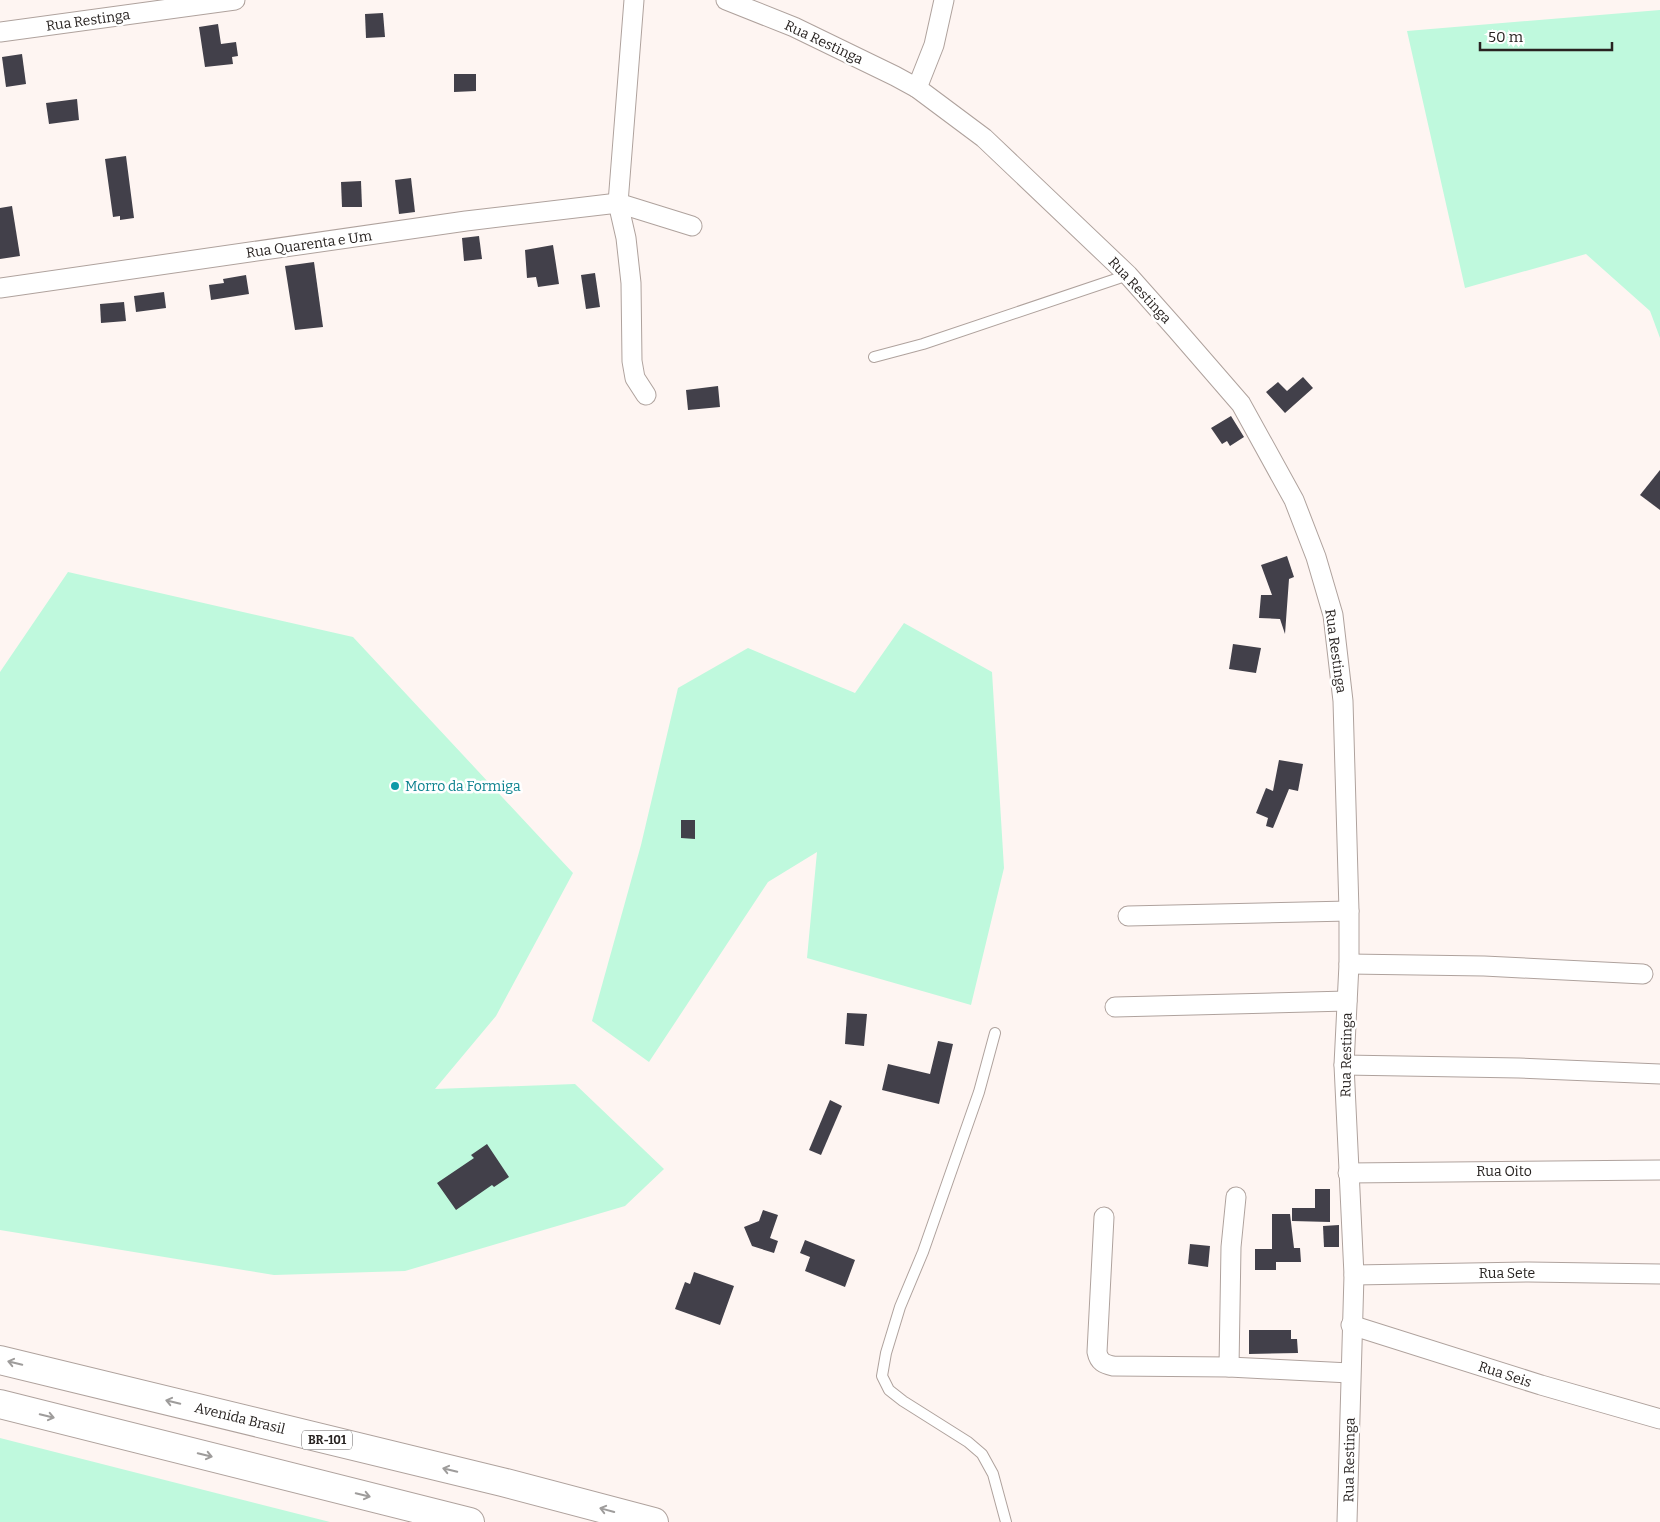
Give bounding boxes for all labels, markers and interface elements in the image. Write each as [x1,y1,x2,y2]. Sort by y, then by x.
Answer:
street label: Rua Restinga [45,6,132,35]
street label: Rua Restinga [782,17,866,68]
scale bar [1480,20,1612,52]
text: 50 m [1488,28,1524,46]
street label: Rua Quarenta e Um [245,227,374,262]
street label: Rua Restinga [1104,254,1175,327]
street label: Rua Restinga [1321,608,1350,695]
place label: Morro da Formiga [405,778,521,795]
marker: Morro da Formiga [389,780,401,792]
street label: Rua Restinga [1337,1012,1356,1098]
street label: Rua Oito [1476,1163,1532,1180]
street label: Rua Sete [1479,1265,1535,1282]
one-way arrow [7,1358,23,1367]
street label: Rua Seis [1476,1358,1534,1391]
one-way arrow [165,1397,181,1406]
street label: Avenida Brasil [193,1399,287,1438]
one-way arrow [39,1412,55,1421]
street label: Rua Restinga [1340,1417,1359,1503]
road number: BR-101 [302,1430,352,1450]
one-way arrow [196,1451,212,1461]
one-way arrow [442,1465,458,1474]
one-way arrow [354,1491,370,1500]
one-way arrow [600,1505,616,1514]

